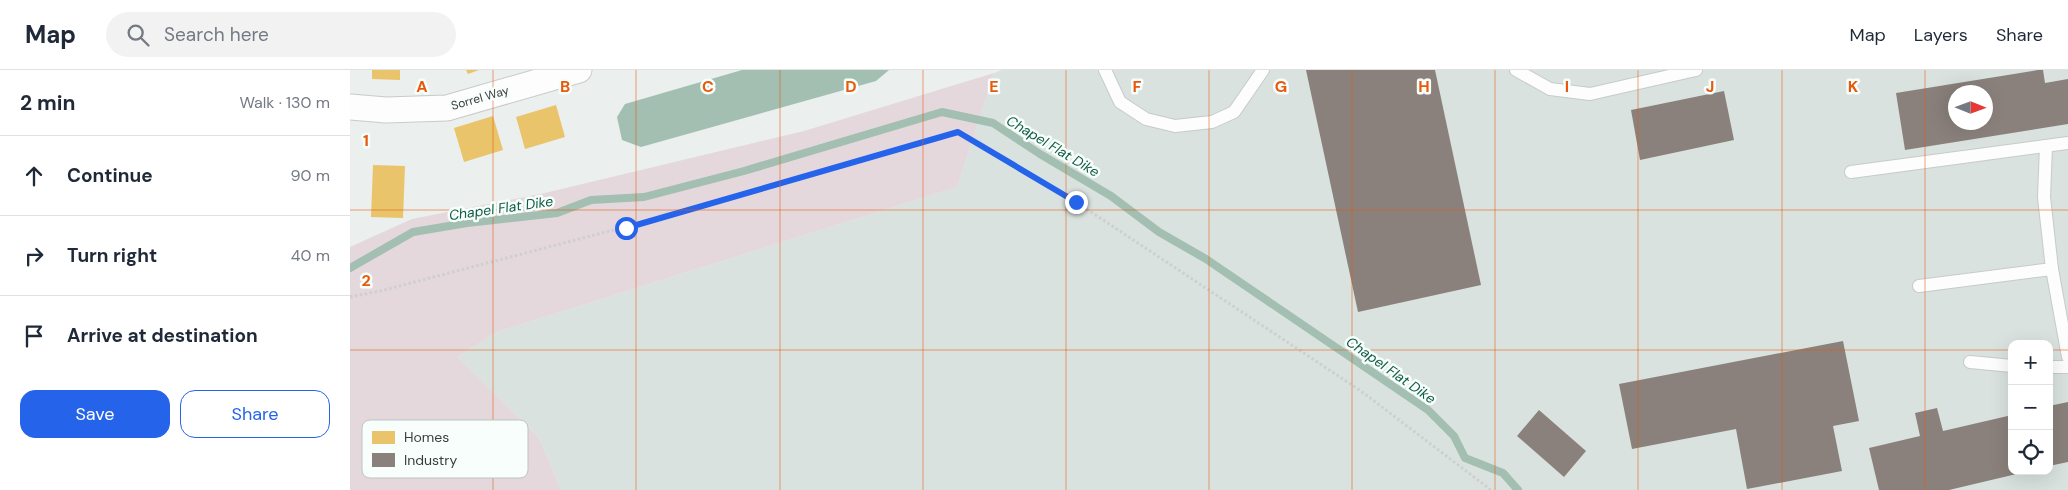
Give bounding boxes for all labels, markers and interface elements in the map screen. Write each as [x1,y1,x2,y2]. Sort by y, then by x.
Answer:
search box [106,12,456,57]
text: Map [25,19,76,50]
icon: search [124,21,152,49]
text: Search here [164,22,269,47]
text: Map [1850,23,1886,47]
text: Layers [1914,23,1968,47]
text: Share [1996,23,2043,47]
text: A [416,76,428,97]
text: B [560,76,570,97]
text: C [702,76,714,97]
text: D [845,76,857,97]
text: E [989,76,999,97]
text: F [1133,76,1142,97]
text: G [1275,76,1287,97]
text: H [1418,76,1430,97]
text: I [1565,76,1569,97]
text: J [1706,76,1714,97]
text: K [1848,76,1859,97]
street label: Sorrel Way [449,82,511,114]
north arrow [1948,85,1993,130]
text: 2 min [20,89,76,117]
text: Walk · 130 m [239,92,330,113]
water label: Chapel Flat Dike [1003,111,1103,181]
text: 1 [363,130,369,151]
icon: ahead [20,162,48,190]
text: Continue [67,163,153,188]
text: 90 m [290,165,330,186]
route end [1065,191,1088,214]
water label: Chapel Flat Dike [448,192,554,224]
route start [615,217,638,240]
icon: right [20,242,48,270]
text: Turn right [67,243,157,268]
text: 40 m [291,245,330,266]
text: 2 [361,270,371,291]
icon: arrive [20,322,48,350]
text: Arrive at destination [67,323,258,348]
water label: Chapel Flat Dike [1343,332,1439,408]
map controls [2008,340,2053,475]
button: + [2008,340,2053,385]
button: − [2008,385,2053,430]
button: Save [20,390,170,438]
button: Share [180,390,330,438]
legend [362,420,528,478]
text: Homes [404,428,449,446]
button: locate [2008,430,2053,475]
text: Industry [404,451,457,469]

